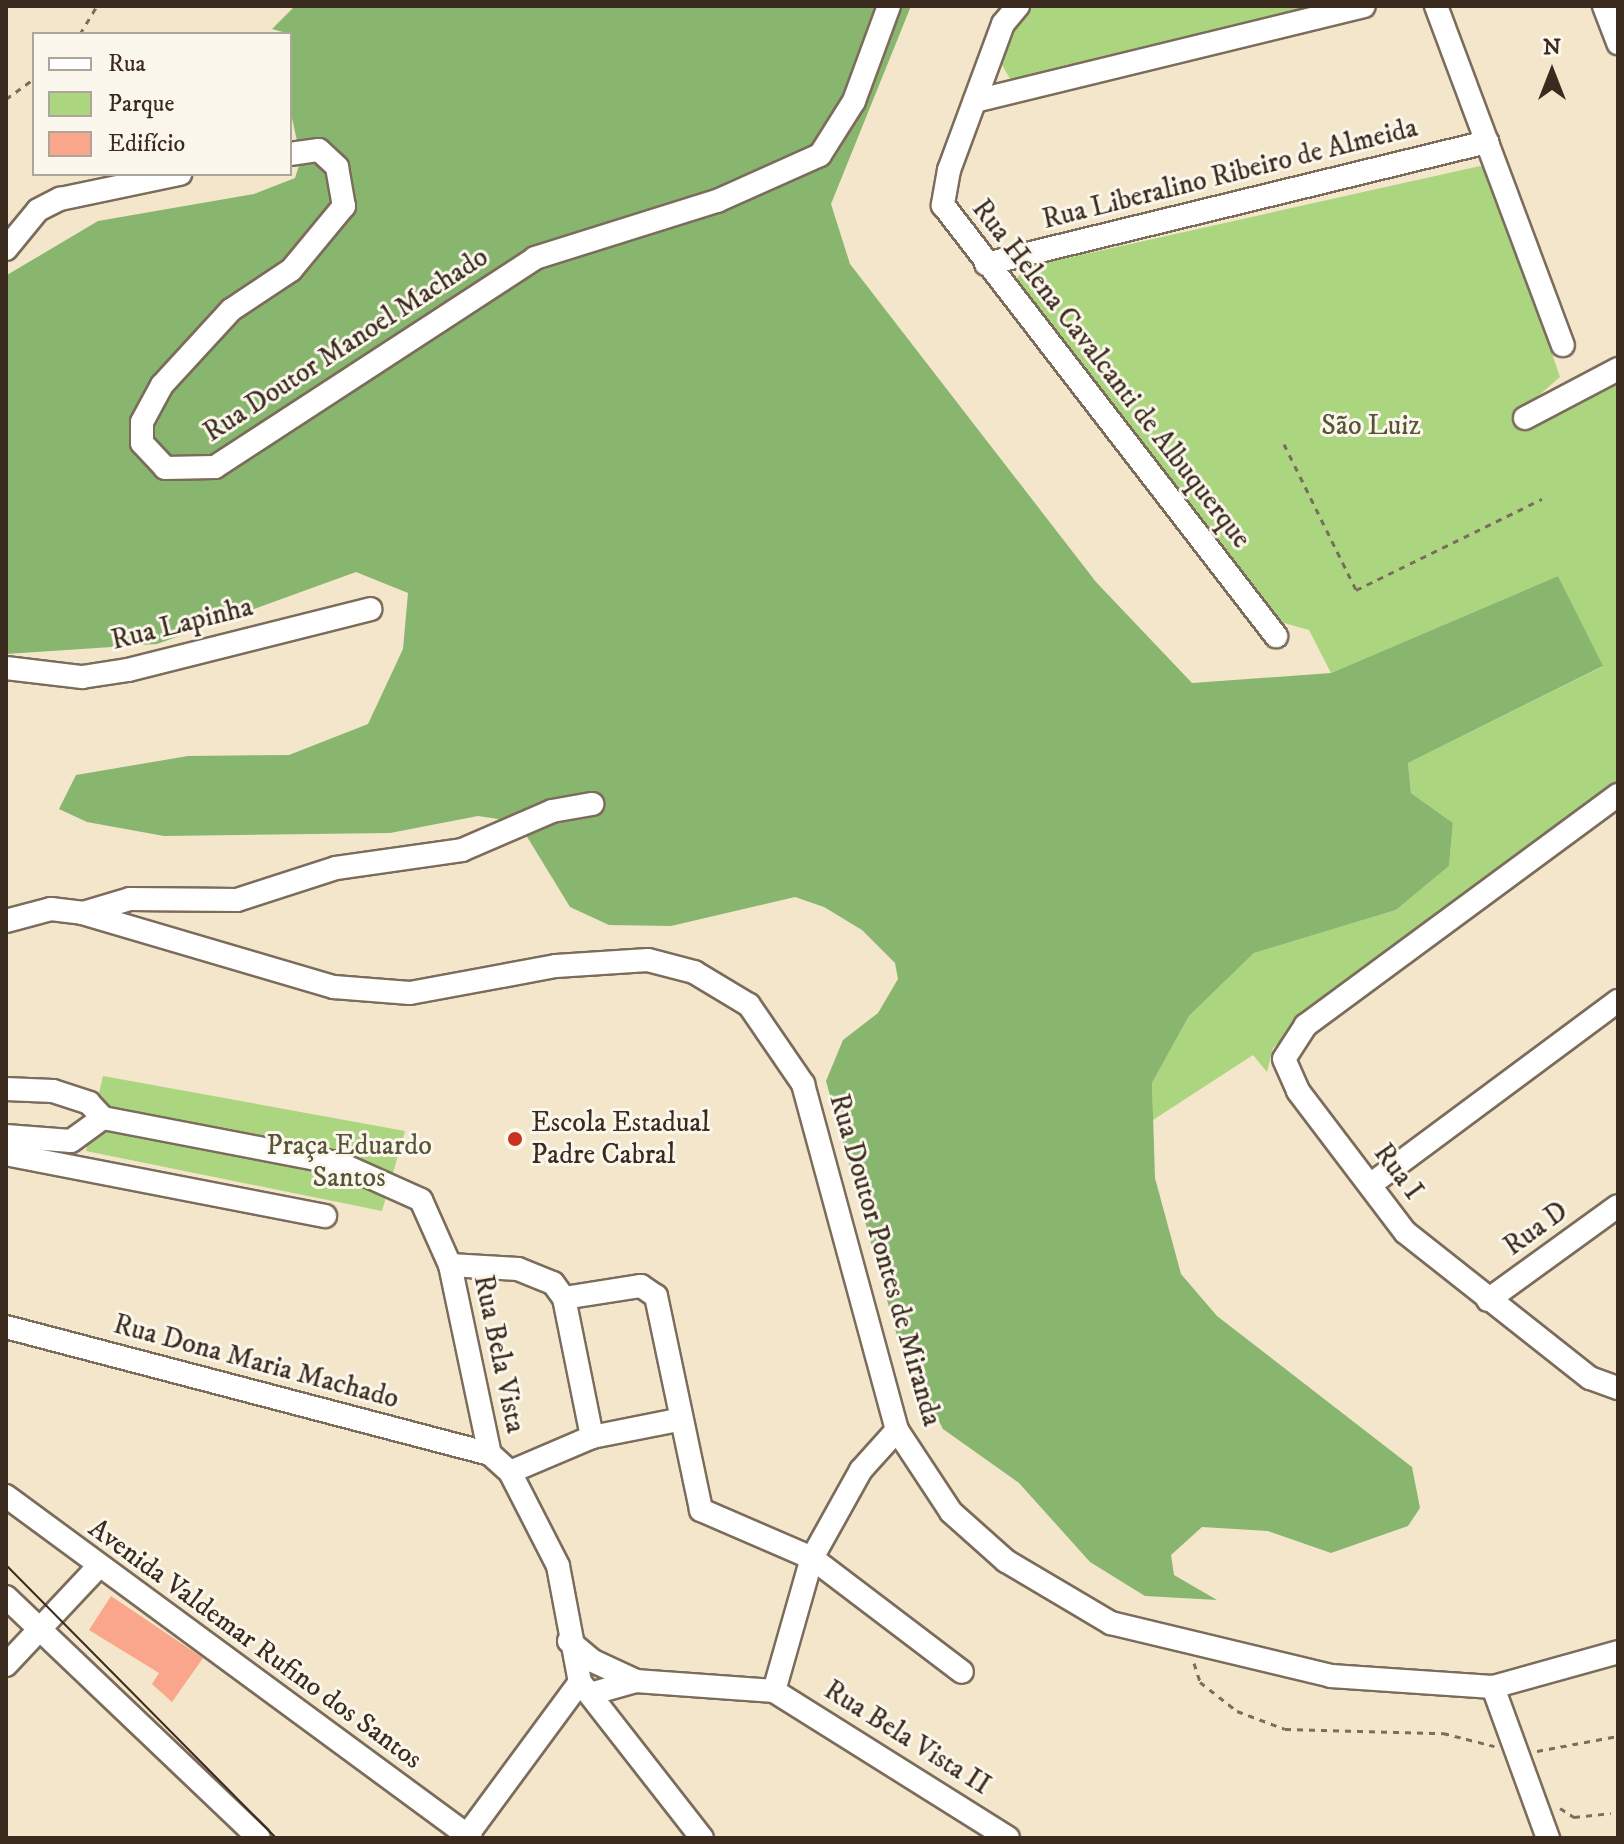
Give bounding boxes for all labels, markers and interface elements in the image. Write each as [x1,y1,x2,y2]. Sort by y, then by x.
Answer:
legend [32,32,292,176]
north arrow [1512,32,1592,112]
text: N [1543,34,1561,61]
text: Rua [108,49,146,79]
text: Parque [108,89,174,119]
street label: Rua Liberalino Ribeiro de Almeida [1039,111,1421,237]
text: Edifício [108,129,185,159]
street label: Rua Helena Cavalcanti de Albuquerque [964,193,1258,555]
street label: Rua Doutor Manoel Machado [198,240,494,450]
park label: São Luiz [1321,409,1421,443]
street label: Rua Lapinha [108,590,256,658]
street label: Rua Doutor Pontes de Miranda [821,1090,949,1430]
place label: Escola Estadual Padre Cabral [531,1106,710,1172]
park label: Praça Eduardo Santos [266,1129,432,1195]
marker: Escola Estadual Padre Cabral [506,1130,524,1148]
street label: Rua I [1366,1137,1430,1207]
street label: Rua D [1497,1195,1575,1263]
street label: Rua Bela Vista [466,1272,532,1436]
street label: Rua Dona Maria Machado [110,1308,402,1416]
street label: Avenida Valdemar Rufino dos Santos [82,1512,428,1776]
street label: Rua Bela Vista II [818,1673,996,1803]

